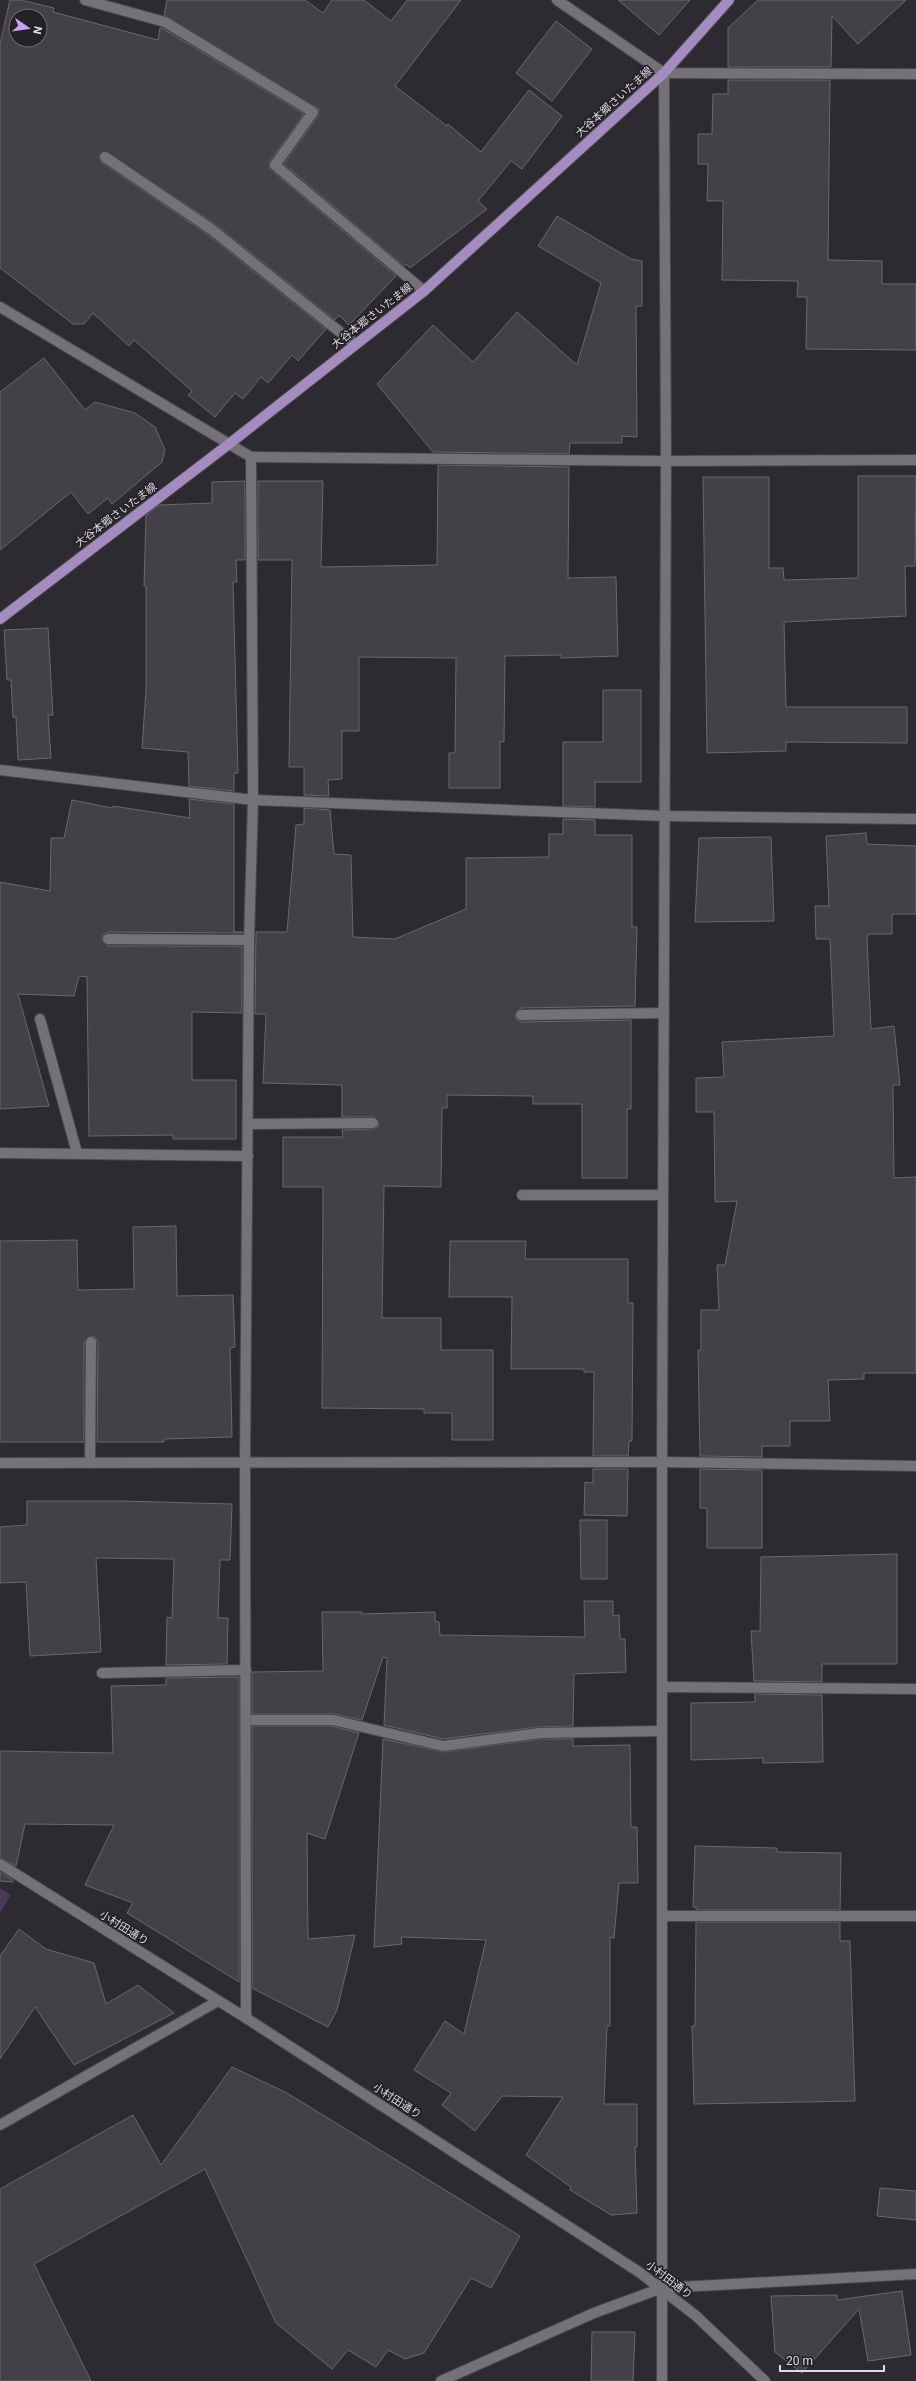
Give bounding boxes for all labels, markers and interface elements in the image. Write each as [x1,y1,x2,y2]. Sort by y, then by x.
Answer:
north arrow [8,8,48,48]
text: N [30,25,44,36]
street label: 大谷本郷さいたま線 [573,64,655,140]
street label: 大谷本郷さいたま線 [329,281,415,351]
street label: 大谷本郷さいたま線 [73,480,159,550]
street label: 小村田通り [97,1908,151,1948]
street label: 小村田通り [370,2081,424,2121]
street label: 小村田通り [643,2258,695,2302]
scale bar [780,2347,884,2373]
text: 20 m [786,2354,813,2368]

